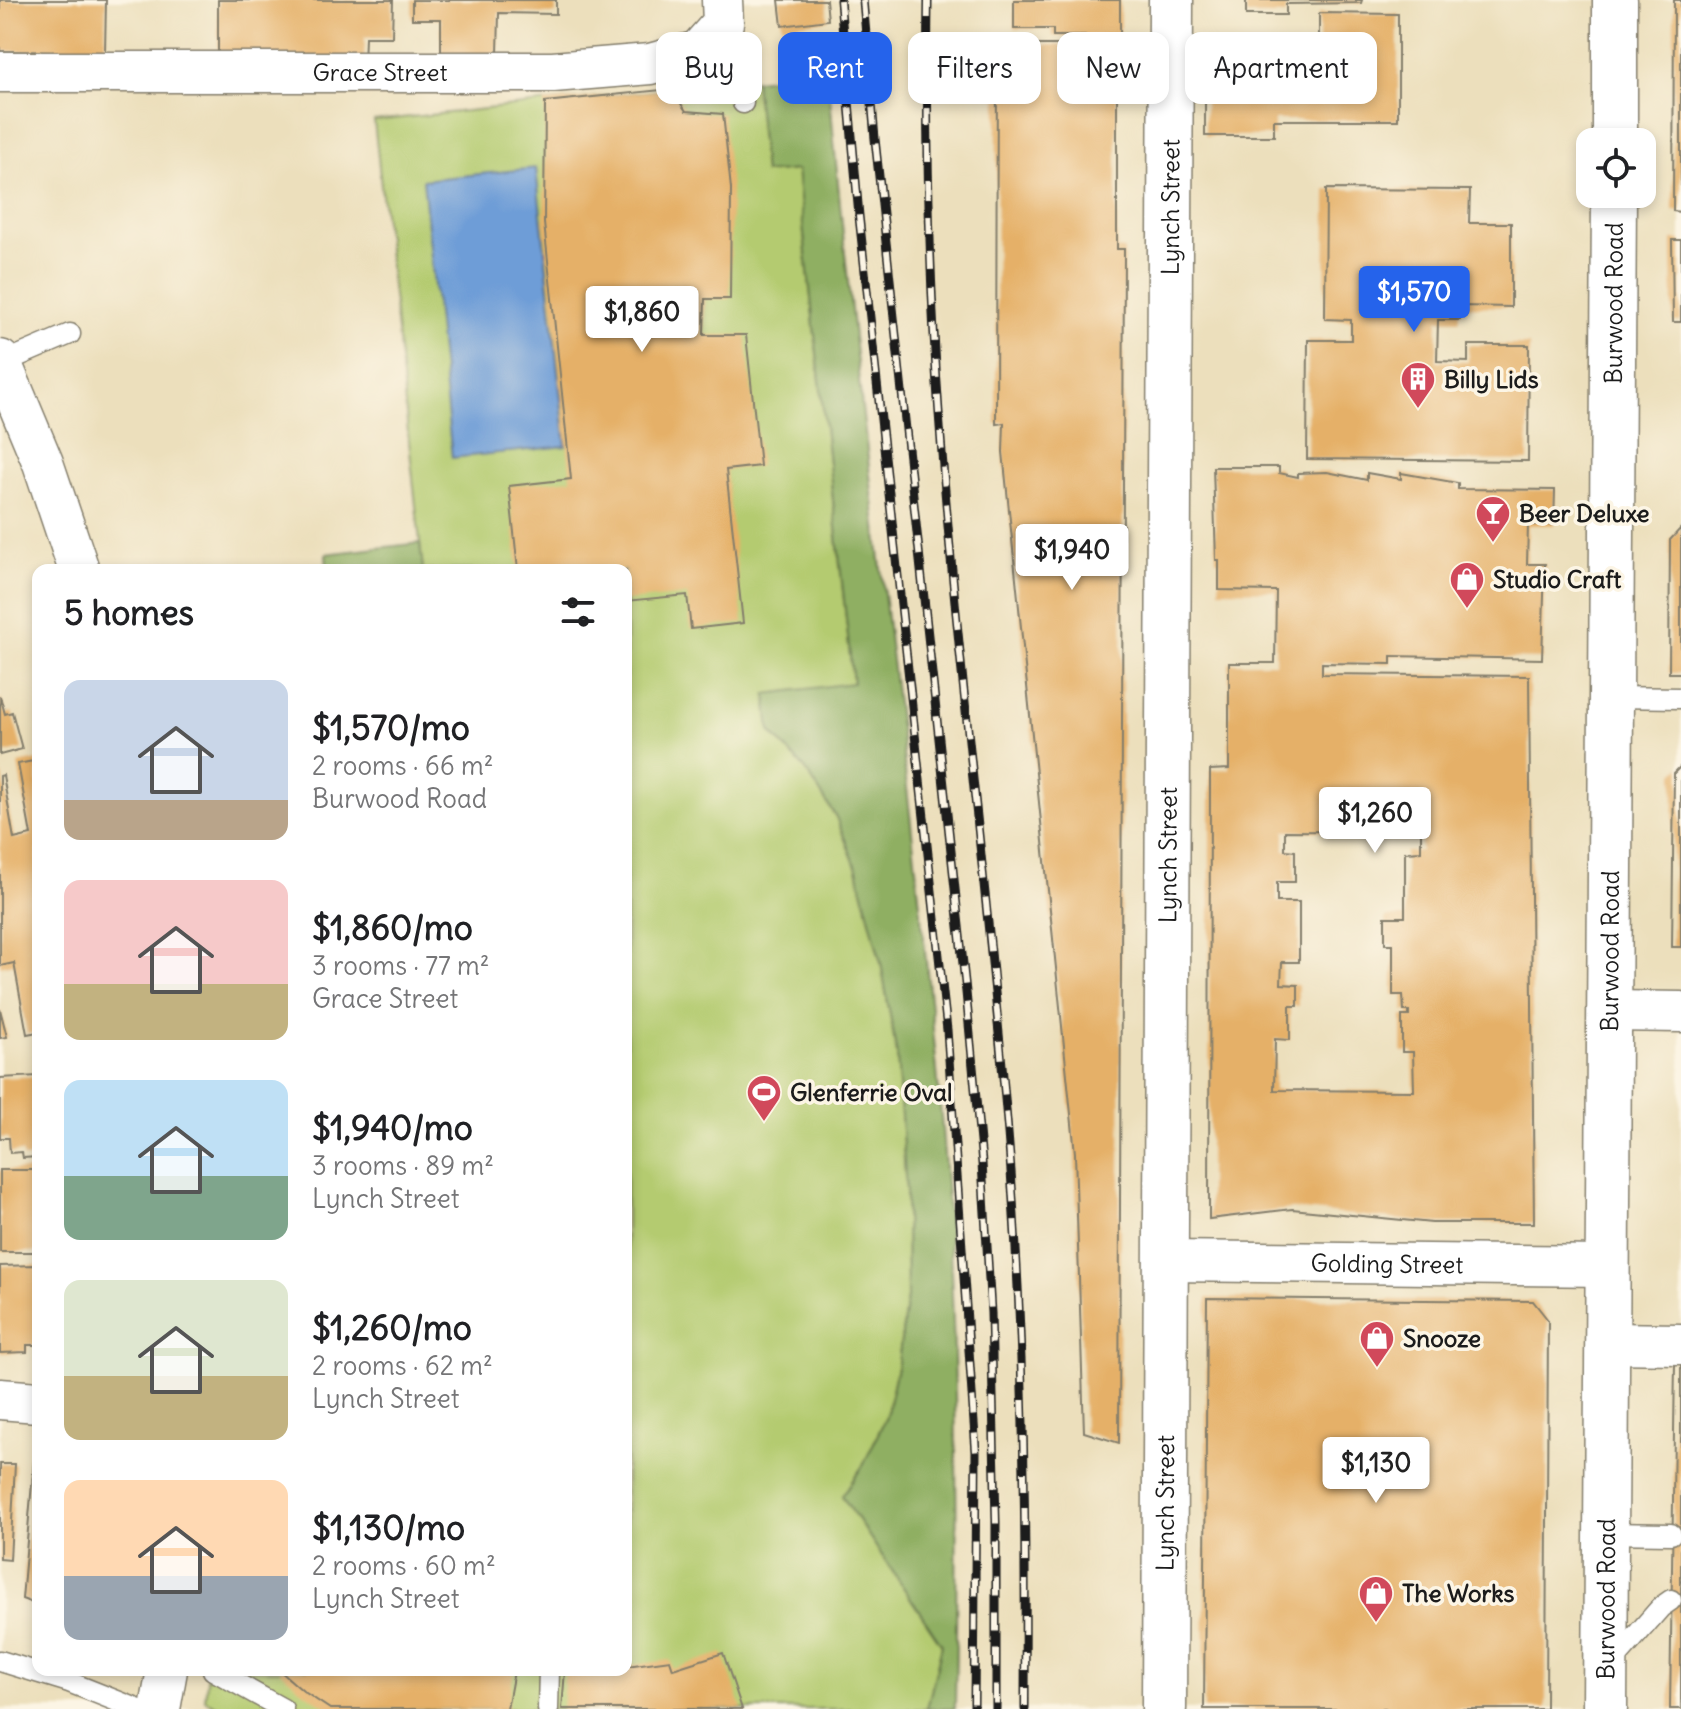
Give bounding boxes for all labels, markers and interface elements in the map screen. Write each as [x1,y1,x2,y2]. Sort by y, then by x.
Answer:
chip: Buy [656,32,762,104]
chip: Rent [778,32,892,104]
chip: Filters [908,32,1041,104]
chip: New [1057,32,1169,104]
chip: Apartment [1185,32,1377,104]
street label: Grace Street [313,57,447,87]
map controls [1576,128,1656,208]
button: locate [1576,128,1656,208]
street label: Lynch Street [1155,139,1185,275]
street label: Burwood Road [1598,222,1629,384]
pin: $1,570 [1349,266,1479,334]
text: $1,570 [1377,275,1451,308]
pin: $1,860 [577,286,707,354]
text: $1,860 [604,295,680,328]
building icon: Billy Lids [1399,360,1437,410]
place label: Billy Lids [1444,364,1539,394]
bar icon: Beer Deluxe [1474,494,1512,544]
place label: Beer Deluxe [1519,498,1650,528]
pin: $1,940 [1007,524,1137,592]
text: $1,940 [1034,533,1110,566]
shop icon: Studio Craft [1448,560,1486,610]
place label: Studio Craft [1493,564,1622,594]
icon: filters [556,590,600,634]
text: 5 homes [64,591,194,634]
text: $1,570/mo [312,706,470,749]
icon: home [128,712,224,808]
text: 2 rooms · 66 m² [312,749,494,782]
text: Burwood Road [312,782,487,815]
street label: Lynch Street [1152,787,1183,923]
pin: $1,260 [1310,787,1440,855]
text: $1,260 [1337,796,1413,829]
street label: Burwood Road [1594,870,1625,1032]
text: $1,860/mo [312,906,473,949]
icon: home [128,912,224,1008]
text: 3 rooms · 77 m² [312,949,490,982]
text: Grace Street [312,982,458,1015]
sports icon: Glenferrie Oval [745,1073,783,1123]
place label: Glenferrie Oval [790,1077,952,1107]
text: $1,940/mo [312,1106,473,1149]
icon: home [128,1112,224,1208]
text: 3 rooms · 89 m² [312,1149,494,1182]
text: Lynch Street [312,1182,459,1215]
street label: Golding Street [1310,1248,1464,1279]
text: $1,260/mo [312,1306,472,1349]
icon: home [128,1312,224,1408]
shop icon: Snooze [1358,1319,1396,1369]
place label: Snooze [1403,1323,1481,1353]
text: 2 rooms · 62 m² [312,1349,493,1382]
text: Lynch Street [312,1382,459,1415]
street label: Lynch Street [1150,1435,1180,1571]
pin: $1,130 [1311,1437,1441,1505]
text: $1,130 [1341,1446,1411,1479]
text: $1,130/mo [312,1506,465,1549]
icon: home [128,1512,224,1608]
street label: Burwood Road [1590,1518,1621,1680]
text: 2 rooms · 60 m² [312,1549,496,1582]
shop icon: The Works [1357,1574,1395,1624]
place label: The Works [1402,1578,1515,1608]
text: Lynch Street [312,1582,459,1615]

